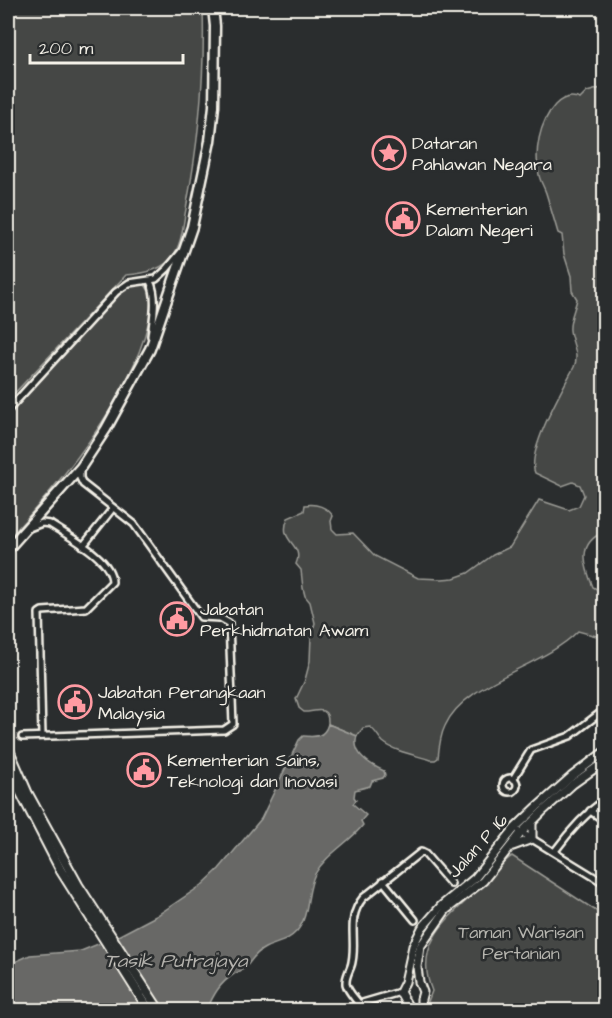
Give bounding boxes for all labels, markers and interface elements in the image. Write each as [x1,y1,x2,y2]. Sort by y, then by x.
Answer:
scale bar [30,27,183,65]
text: 200 m [39,36,93,61]
place label: Dataran Pahlawan Negara [412,131,552,178]
place icon: Dataran Pahlawan Negara [371,135,407,171]
place label: Kementerian Dalam Negeri [426,197,533,244]
public building icon: Kementerian Dalam Negeri [385,201,421,237]
place label: Jabatan Perkhidmatan Awam [200,597,368,643]
public building icon: Jabatan Perkhidmatan Awam [159,601,195,637]
place label: Jabatan Perangkaan Malaysia [98,680,266,727]
public building icon: Jabatan Perangkaan Malaysia [57,684,93,720]
place label: Kementerian Sains, Teknologi dan Inovasi [167,748,337,795]
public building icon: Kementerian Sains, Teknologi dan Inovasi [126,752,162,788]
street label: Jalan P 16 [442,808,514,884]
park label: Taman Warisan Pertanian [458,920,584,966]
water label: Tasik Putrajaya [104,947,248,976]

